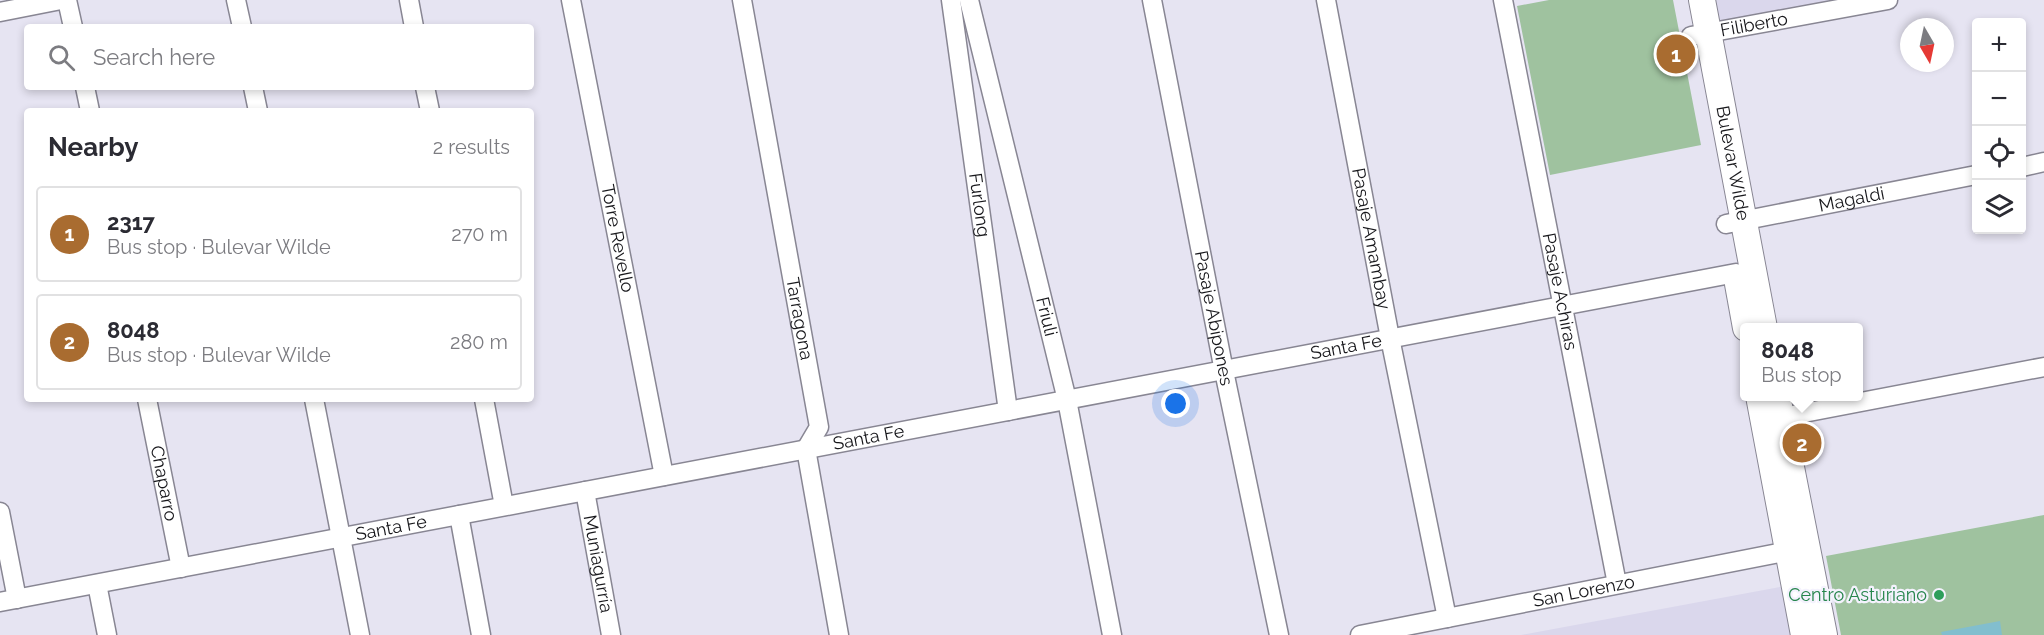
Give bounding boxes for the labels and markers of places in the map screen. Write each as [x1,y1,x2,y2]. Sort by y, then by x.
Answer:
pin: 1 [1656,32,1696,76]
pin: 2 [1782,420,1822,466]
place label: Centro Asturiano [1788,584,1927,605]
marker: Centro Asturiano [1932,588,1946,602]

